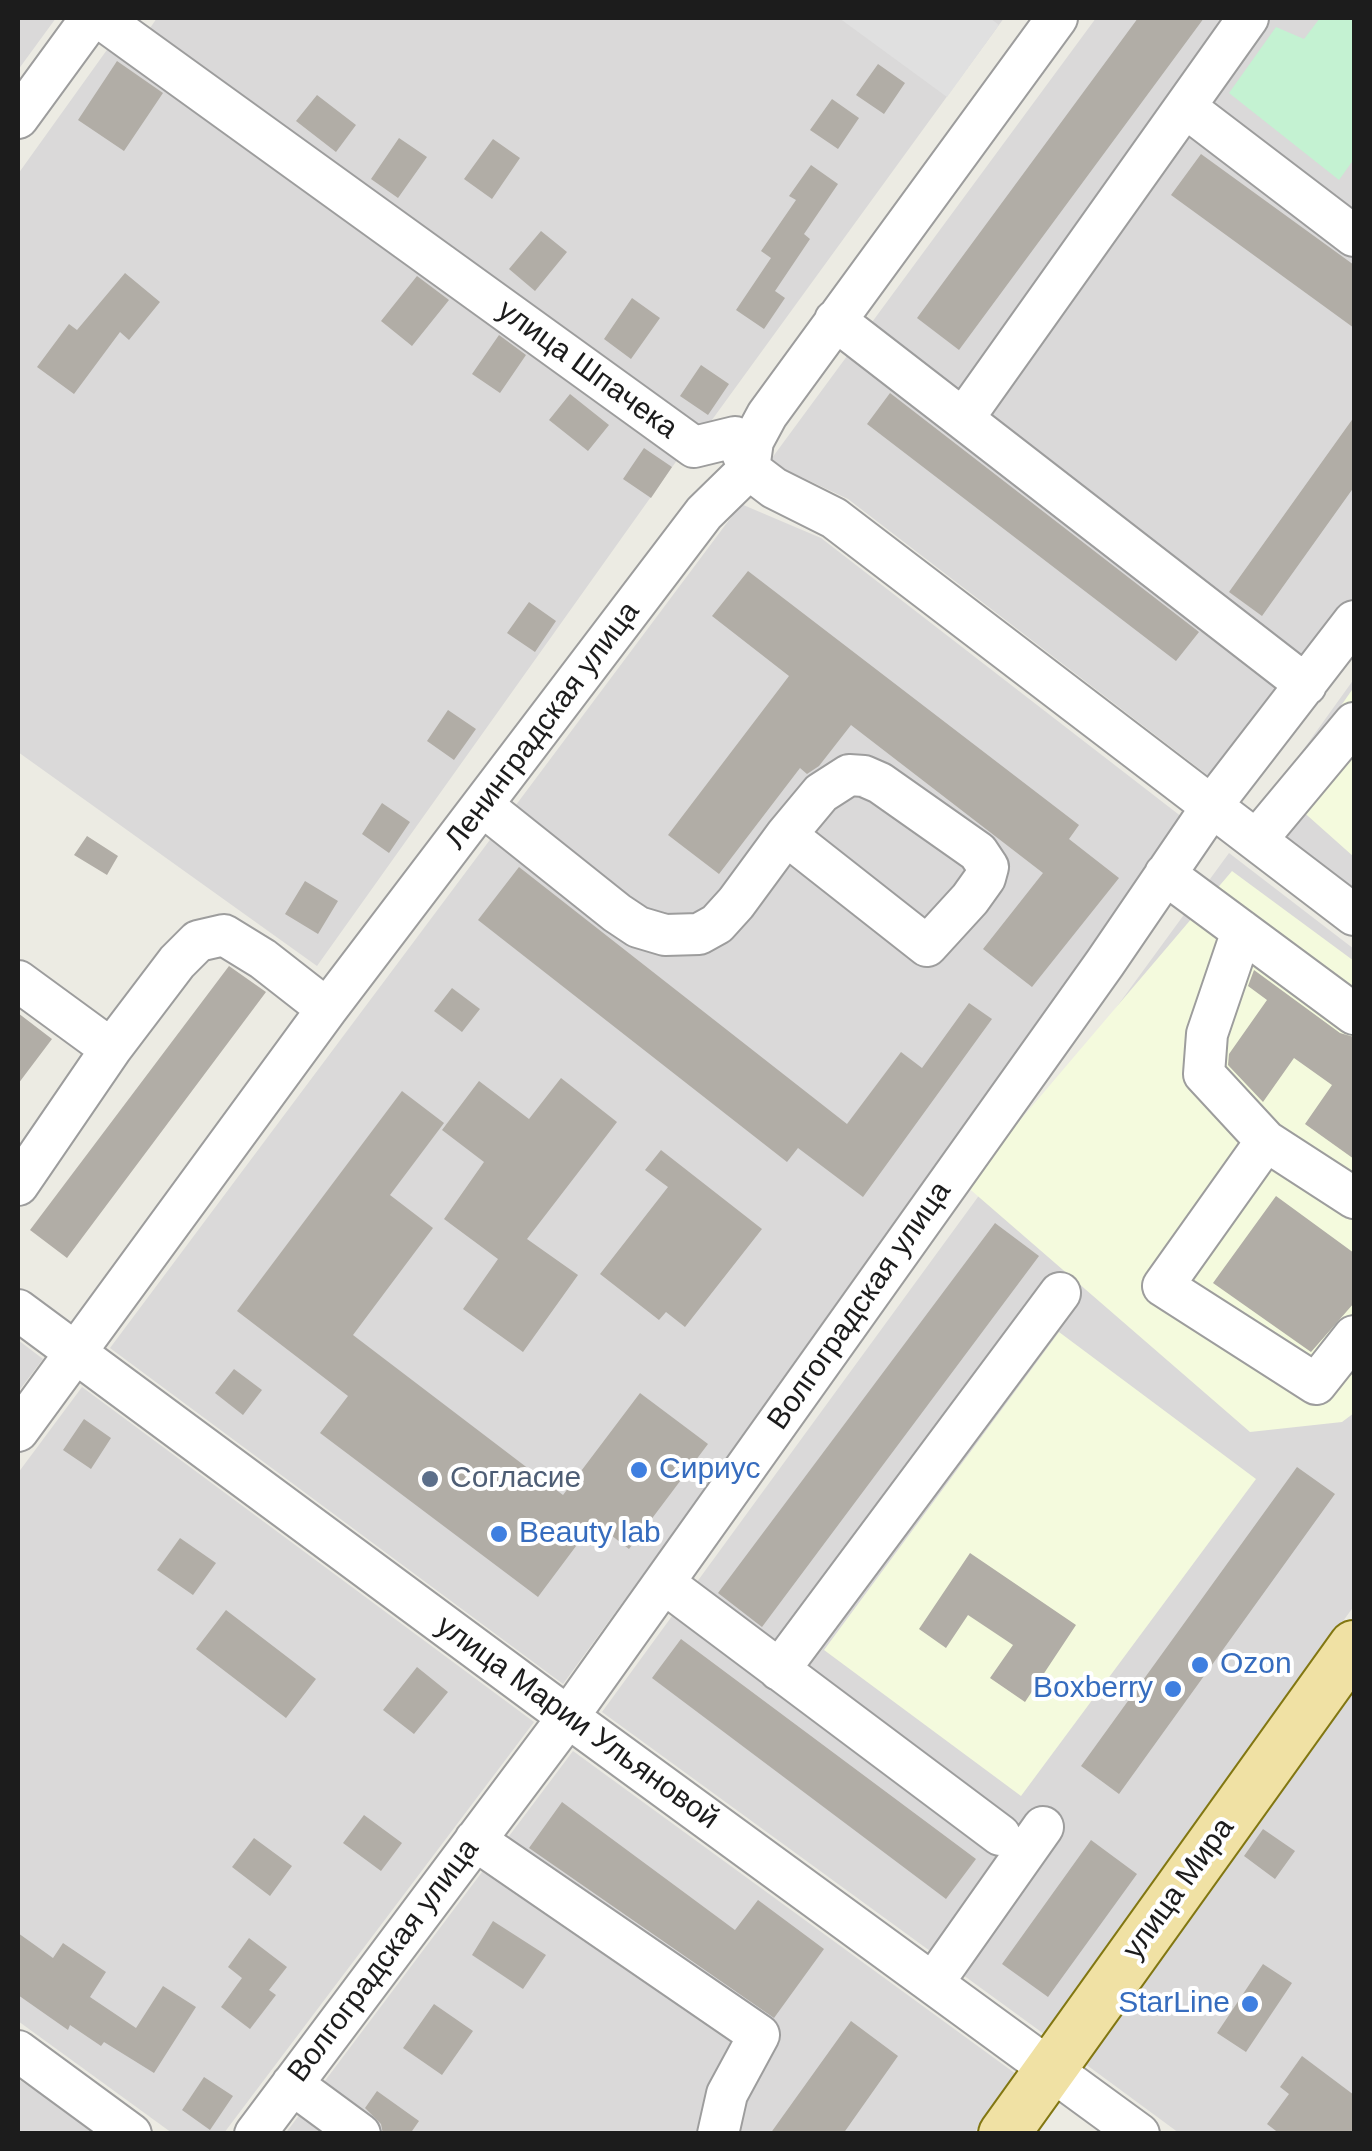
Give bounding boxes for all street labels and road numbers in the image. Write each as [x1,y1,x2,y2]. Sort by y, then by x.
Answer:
street label: улица Шпачека [490,293,684,447]
street label: Ленинградская улица [438,595,648,857]
street label: Волгоградская улица [761,1175,959,1437]
street label: улица Марии Ульяновой [429,1608,725,1838]
street label: улица Мира [1116,1811,1242,1967]
street label: Волгоградская улица [281,1832,487,2090]

